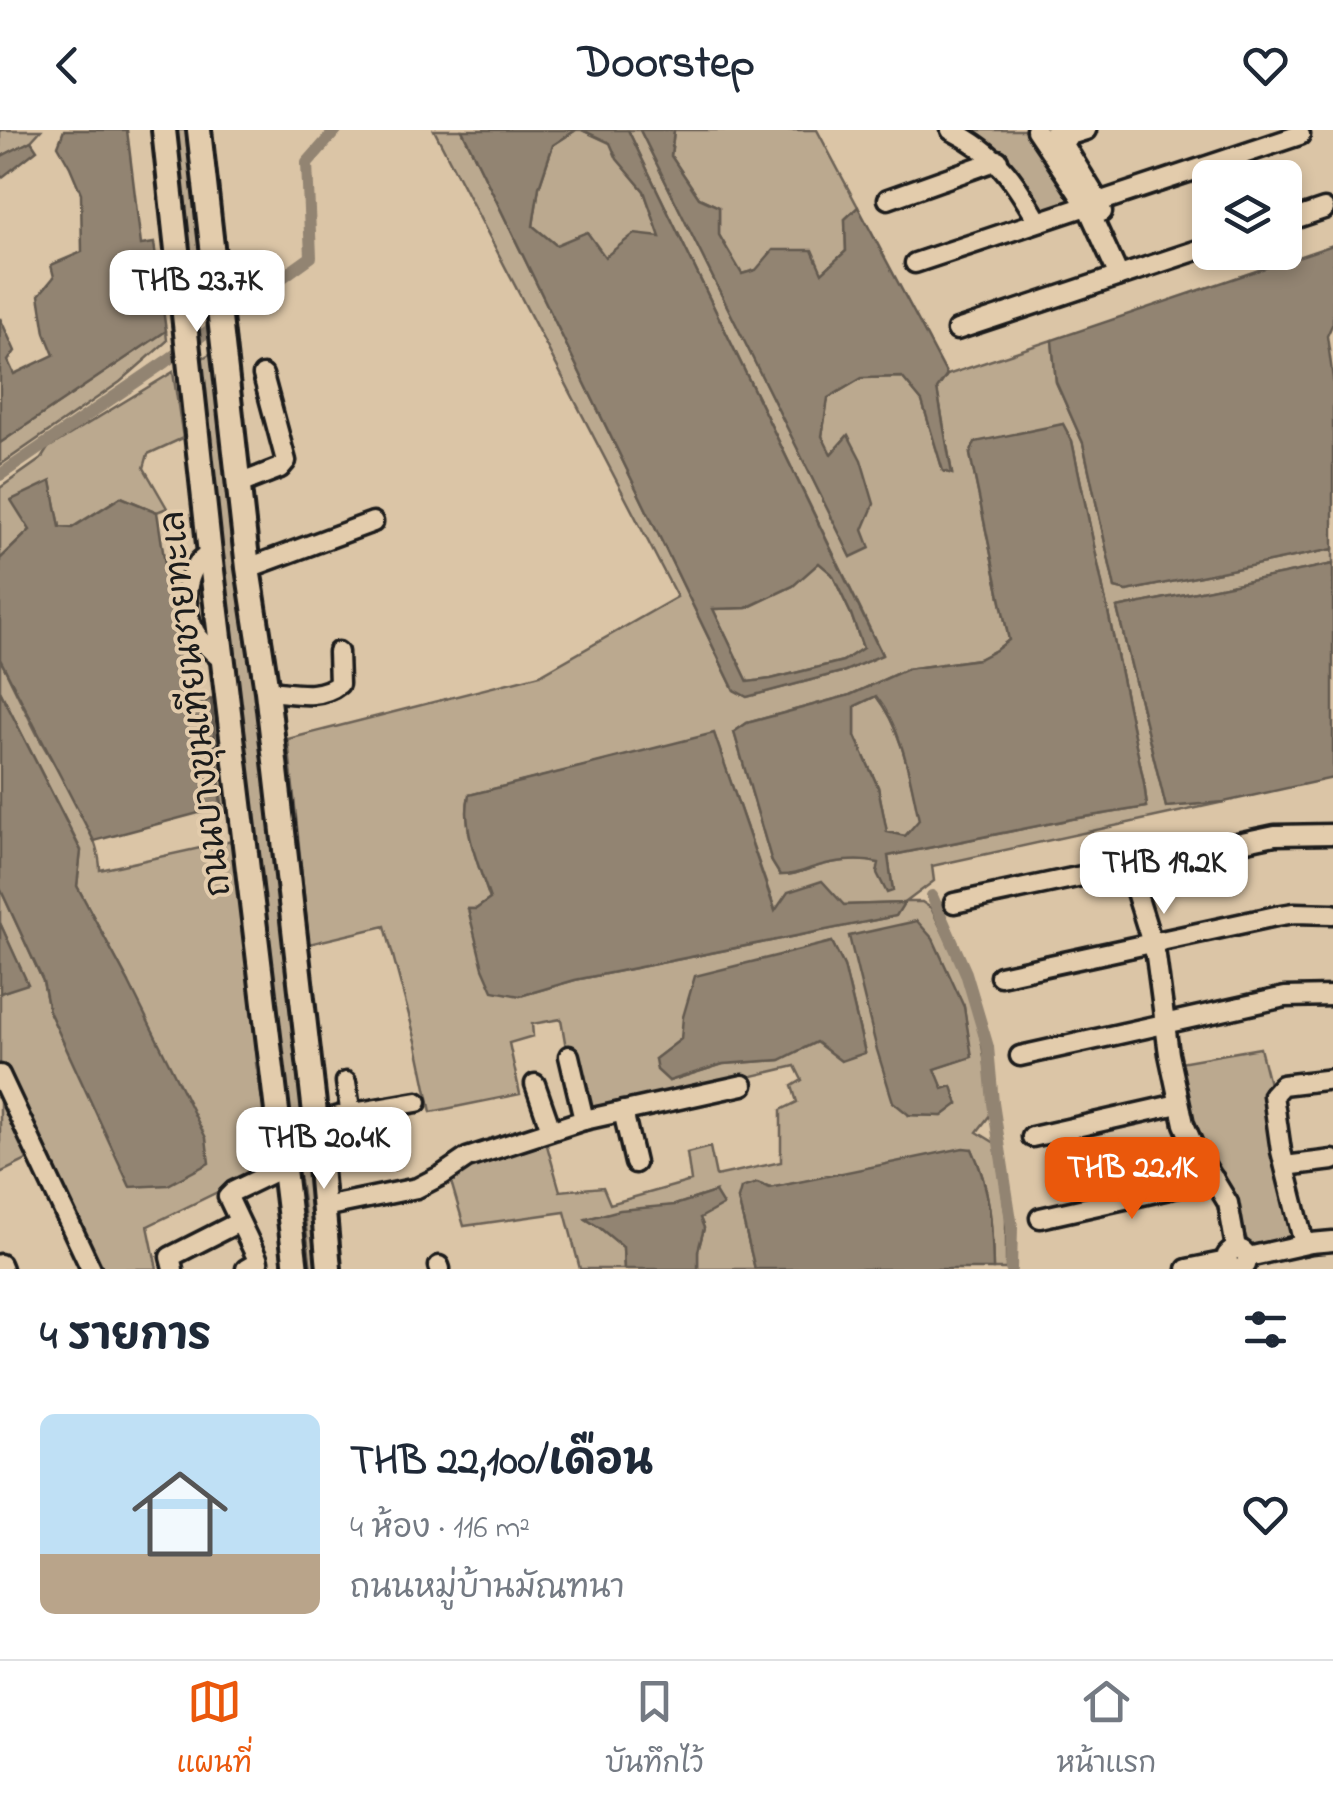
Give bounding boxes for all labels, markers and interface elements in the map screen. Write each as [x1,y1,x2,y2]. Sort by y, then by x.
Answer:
text: Doorstep [578,32,755,98]
icon: back [40,38,95,93]
icon: heart [1238,38,1293,93]
map controls [1192,160,1302,270]
button: layers [1192,160,1302,270]
pin: THB 23.7K [83,250,311,335]
text: THB 23.7K [132,259,262,306]
street label: ถนนบางขุนเทียนชายทะเล [149,508,246,899]
pin: THB 19.2K [1050,832,1278,917]
text: THB 19.2K [1102,841,1226,888]
pin: THB 20.4K [210,1107,438,1192]
text: THB 20.4K [258,1116,390,1163]
pin: THB 22.1K [1018,1137,1246,1222]
text: THB 22.1K [1067,1146,1197,1193]
icon: filters [1238,1302,1293,1357]
text: 4 รายการ [40,1307,211,1368]
text: THB 22,100/เดือน [350,1432,653,1493]
icon: home [120,1454,240,1574]
icon: heart [1238,1487,1293,1542]
text: 4 ห้อง · 116 m² [350,1506,530,1553]
text: ถนนหมู่บ้านมัณฑนา [350,1566,625,1613]
tab: แผนที่ [177,1674,252,1786]
tab: บันทึกไว้ [605,1674,704,1786]
tab: หน้าแรก [1057,1674,1156,1786]

